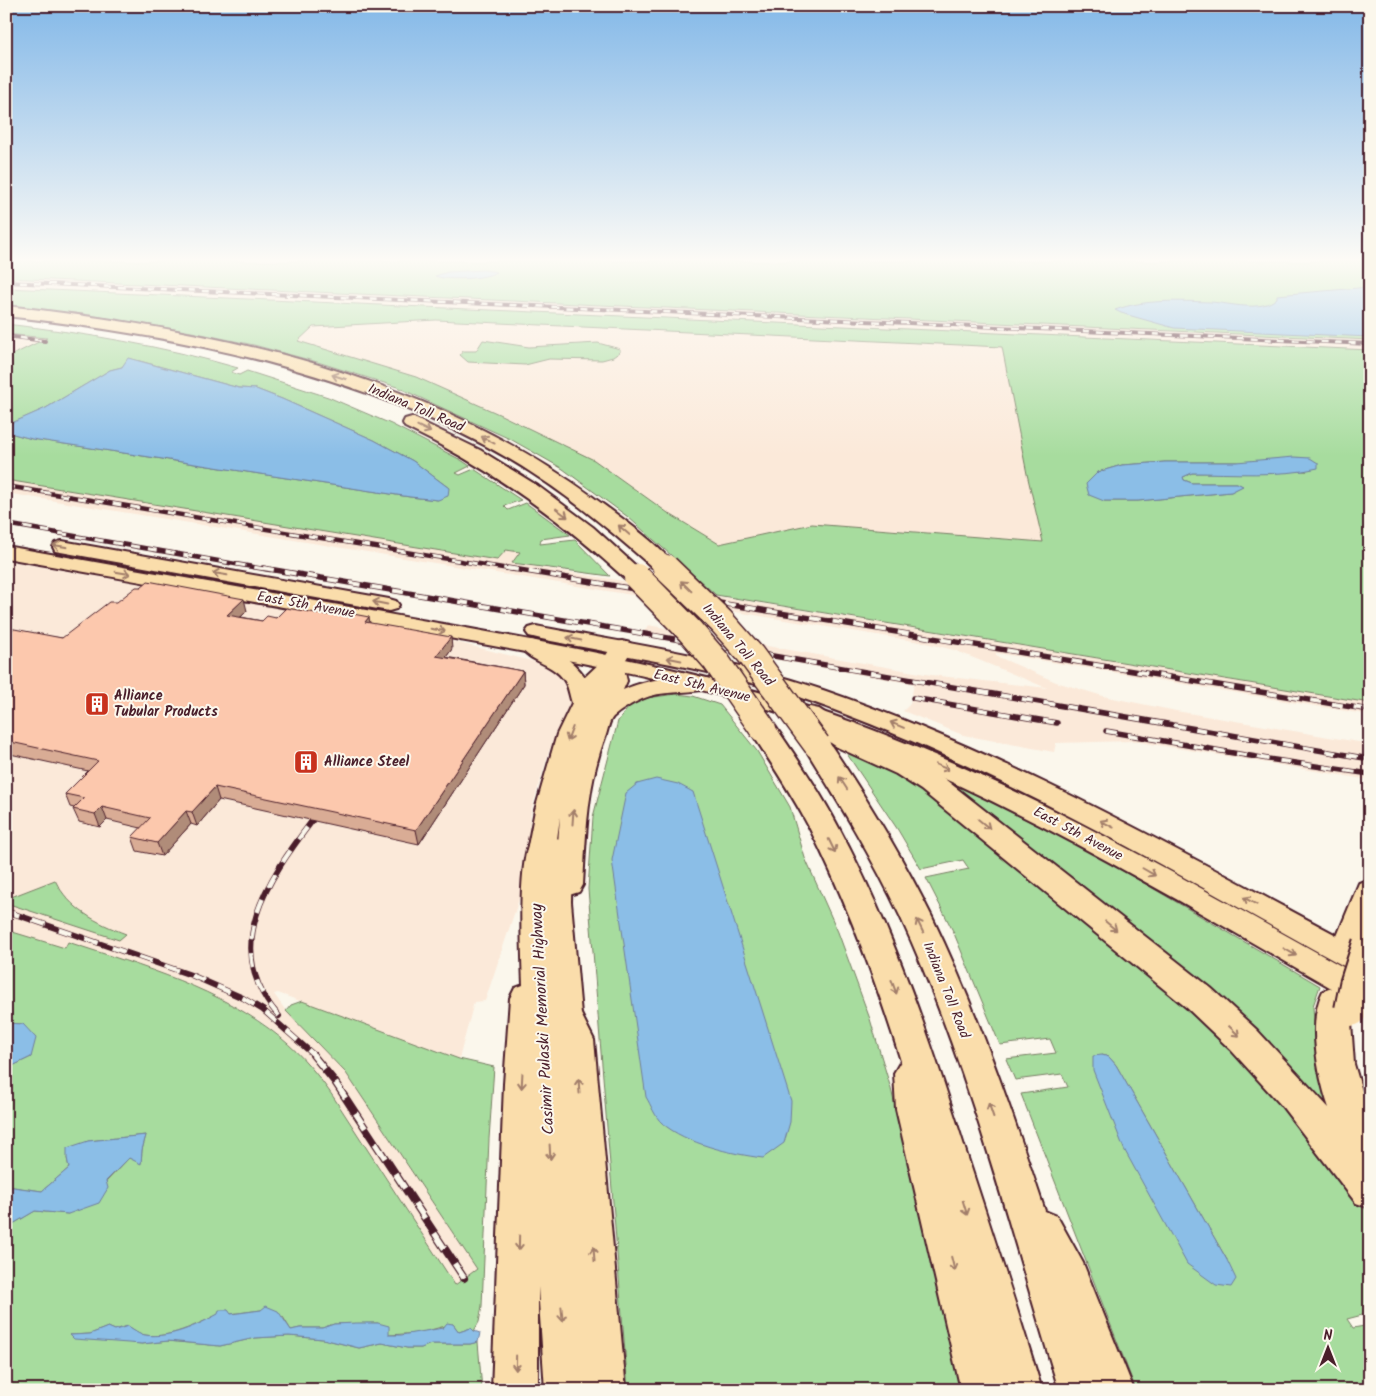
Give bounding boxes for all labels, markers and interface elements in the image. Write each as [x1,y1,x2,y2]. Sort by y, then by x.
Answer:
one-way arrow [332,372,347,381]
street label: Indiana Toll Road [364,378,468,439]
one-way arrow [416,424,431,434]
one-way arrow [481,435,496,445]
one-way arrow [555,508,569,518]
one-way arrow [617,524,630,536]
one-way arrow [52,541,68,551]
one-way arrow [115,568,131,578]
one-way arrow [213,568,229,578]
one-way arrow [680,580,693,592]
street label: East 5th Avenue [255,586,357,625]
one-way arrow [373,598,389,607]
street label: Indiana Toll Road [697,599,780,692]
one-way arrow [430,625,446,635]
one-way arrow [567,634,583,644]
one-way arrow [667,654,683,663]
street label: East 5th Avenue [651,663,753,709]
place label: Alliance Tubular Products [114,685,218,723]
building icon: Alliance Tubular Products [84,691,110,717]
one-way arrow [890,720,905,729]
one-way arrow [565,726,574,741]
building icon: Alliance Steel [293,749,319,775]
place label: Alliance Steel [324,751,410,773]
one-way arrow [934,763,949,773]
one-way arrow [837,777,847,791]
street label: East 5th Avenue [1029,801,1127,867]
one-way arrow [569,809,578,825]
one-way arrow [977,818,990,829]
one-way arrow [1100,819,1115,828]
one-way arrow [828,838,837,853]
one-way arrow [1142,867,1157,877]
one-way arrow [1243,896,1258,906]
street label: Casimir Pulaski Memorial Highway [524,902,562,1135]
one-way arrow [915,919,924,934]
one-way arrow [1104,920,1117,931]
street label: Indiana Toll Road [917,938,976,1043]
one-way arrow [1283,948,1297,958]
one-way arrow [890,979,899,994]
one-way arrow [1228,1025,1241,1037]
one-way arrow [517,1072,527,1088]
one-way arrow [575,1079,584,1095]
one-way arrow [985,1102,995,1118]
one-way arrow [545,1144,554,1160]
one-way arrow [960,1200,970,1216]
one-way arrow [514,1235,523,1251]
one-way arrow [589,1246,599,1262]
one-way arrow [949,1255,958,1271]
one-way arrow [557,1306,567,1322]
north arrow [1304,1324,1354,1374]
text: N [1324,1325,1333,1347]
one-way arrow [511,1354,521,1370]

